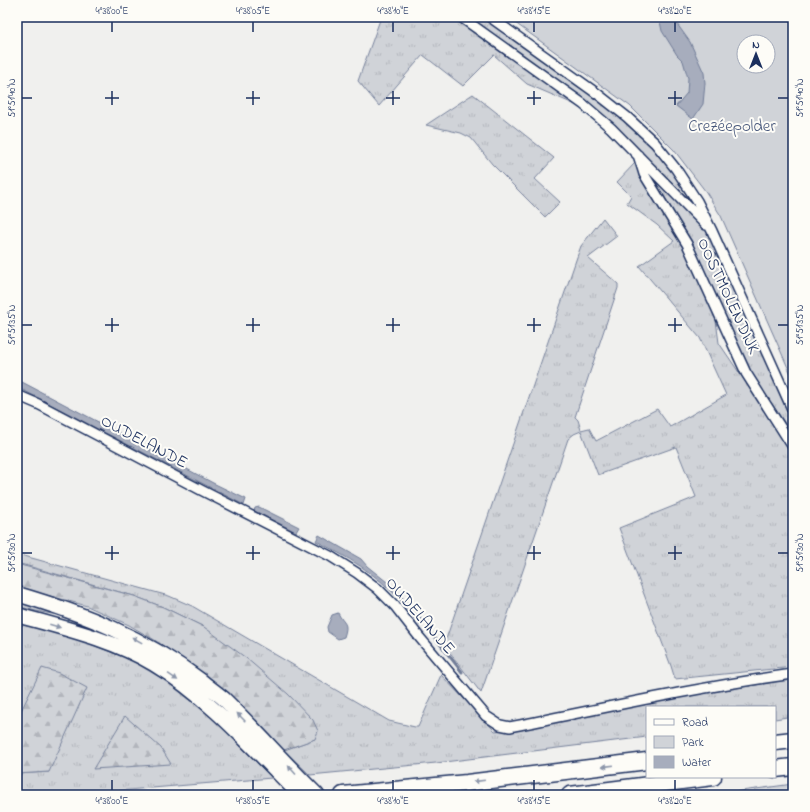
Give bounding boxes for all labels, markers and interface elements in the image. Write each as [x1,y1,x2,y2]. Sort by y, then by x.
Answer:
text: 4°38'00"E [96,4,128,19]
text: 4°38'05"E [236,4,270,19]
text: 4°38'10"E [377,4,409,19]
text: 4°38'15"E [517,4,551,19]
text: 4°38'20"E [658,4,692,19]
north arrow [736,34,776,74]
text: N [752,37,760,53]
text: 51°51'40"N [5,78,20,118]
text: 51°51'40"N [793,78,808,118]
park label: Crezéepolder [688,114,776,139]
street label: OOSTMOLENDIJK [690,234,766,359]
text: 51°51'35"N [5,305,20,345]
text: 51°51'35"N [793,305,808,345]
street label: OUDELANDE [96,408,192,476]
text: 51°51'30"N [5,533,20,573]
text: 51°51'30"N [793,533,808,573]
street label: OUDELANDE [379,572,461,660]
one-way arrow [49,623,61,629]
one-way arrow [131,636,143,643]
one-way arrow [168,673,178,681]
legend [646,706,776,778]
one-way arrow [236,712,246,722]
text: Road [682,714,708,732]
text: Park [682,734,704,752]
text: Water [682,754,711,772]
one-way arrow [602,763,614,769]
one-way arrow [287,765,297,775]
one-way arrow [473,778,485,784]
text: 4°38'00"E [96,794,128,809]
text: 4°38'05"E [236,794,270,809]
text: 4°38'10"E [377,794,409,809]
text: 4°38'15"E [517,794,551,809]
text: 4°38'20"E [658,794,692,809]

